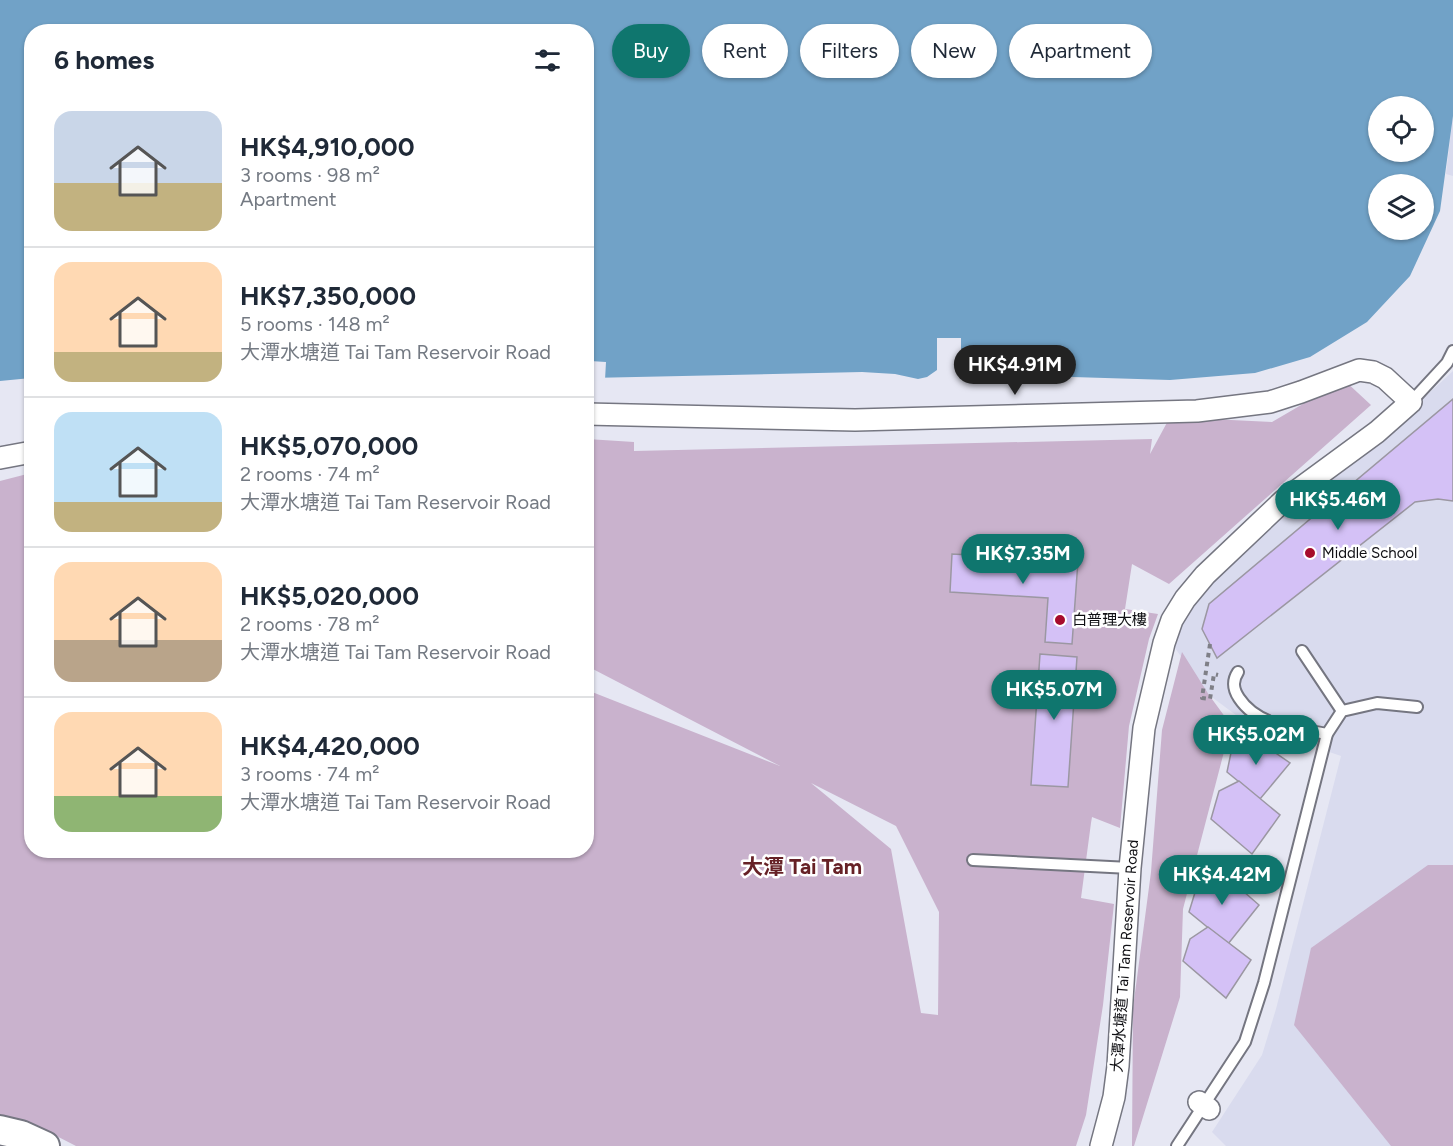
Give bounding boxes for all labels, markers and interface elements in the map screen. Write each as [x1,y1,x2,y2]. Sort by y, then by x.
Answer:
chip: Buy [612,24,690,78]
chip: Rent [702,24,788,78]
chip: Filters [800,24,899,78]
chip: New [911,24,997,78]
chip: Apartment [1009,24,1152,78]
text: 6 homes [54,44,154,76]
icon: filters [531,44,564,77]
map controls [1368,96,1434,240]
button: locate [1368,96,1434,162]
text: HK$4,910,000 [240,131,415,163]
icon: home [102,135,174,207]
text: 3 rooms · 98 m² [240,163,380,187]
button: layers [1368,174,1434,240]
text: Apartment [240,187,337,211]
text: HK$7,350,000 [240,280,416,312]
icon: home [102,286,174,358]
text: 5 rooms · 148 m² [240,312,390,336]
text: 大潭水塘道 Tai Tam Reservoir Road [240,340,551,364]
pin: HK$4.91M [953,345,1077,396]
text: HK$4.91M [968,352,1062,376]
text: HK$5,070,000 [240,430,418,462]
icon: home [102,436,174,508]
text: 2 rooms · 74 m² [240,462,380,486]
pin: HK$5.46M [1276,480,1400,531]
text: HK$5.46M [1289,487,1387,511]
text: 大潭水塘道 Tai Tam Reservoir Road [240,490,551,514]
pin: HK$7.35M [961,534,1085,585]
text: HK$7.35M [975,541,1071,565]
place label: Middle School [1322,544,1417,562]
marker: Middle School [1303,546,1317,560]
text: HK$5,020,000 [240,580,419,612]
icon: home [102,586,174,658]
place label: 白普理大樓 [1072,611,1147,629]
text: 2 rooms · 78 m² [240,612,380,636]
marker: 白普理大樓 [1053,613,1067,627]
text: 大潭水塘道 Tai Tam Reservoir Road [240,640,551,664]
pin: HK$5.07M [992,670,1116,721]
text: HK$5.07M [1005,677,1103,701]
pin: HK$5.02M [1194,715,1318,766]
text: HK$5.02M [1207,722,1305,746]
text: HK$4,420,000 [240,730,420,762]
icon: home [102,736,174,808]
text: 3 rooms · 74 m² [240,762,379,786]
text: 大潭水塘道 Tai Tam Reservoir Road [240,790,551,814]
street label: 大潭水塘道 Tai Tam Reservoir Road [1108,839,1142,1073]
district label: 大潭 Tai Tam [742,854,862,879]
pin: HK$4.42M [1160,855,1284,906]
text: HK$4.42M [1173,862,1271,886]

